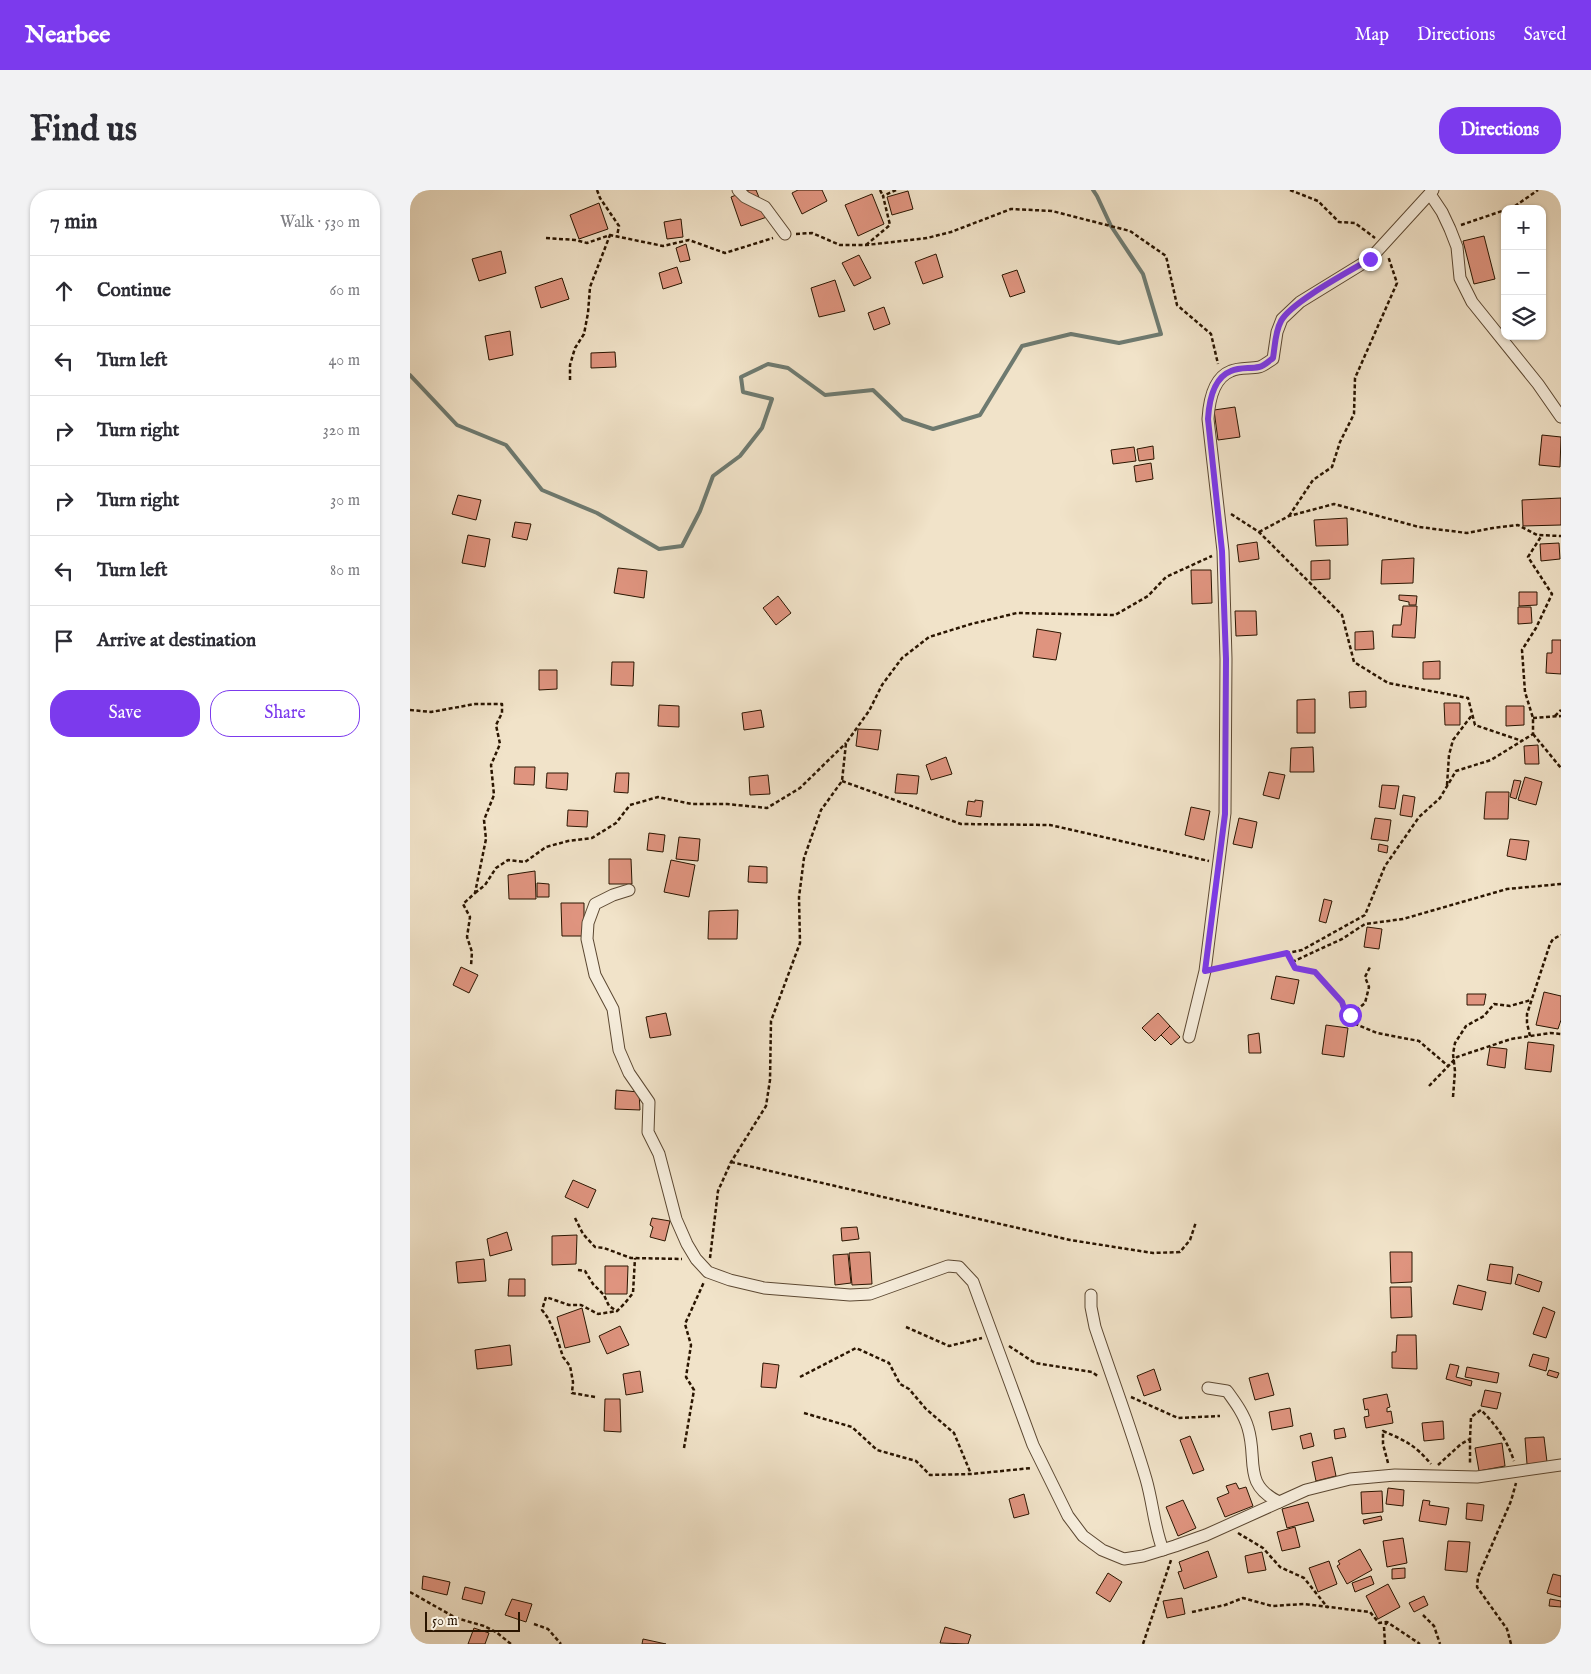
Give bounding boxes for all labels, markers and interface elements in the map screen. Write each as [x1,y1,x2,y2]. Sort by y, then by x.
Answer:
text: Nearbee [25,20,110,51]
text: Map [1355,24,1389,47]
text: Directions [1417,24,1495,47]
text: Saved [1523,24,1566,47]
button: Directions [1439,107,1561,154]
text: Find us [30,108,137,153]
map controls [1501,205,1546,340]
button: + [1501,205,1546,250]
text: 7 min [50,209,97,236]
text: Walk · 530 m [280,213,360,233]
route end [1359,248,1382,271]
button: − [1501,250,1546,295]
icon: ahead [50,277,78,305]
text: Continue [97,279,171,303]
text: 60 m [330,281,360,301]
button: layers [1501,295,1546,340]
icon: left [50,347,78,375]
text: Turn left [97,349,168,373]
text: 40 m [328,351,360,371]
icon: right [50,417,78,445]
text: Turn right [97,419,179,443]
text: 320 m [323,421,360,441]
icon: right [50,487,78,515]
text: Turn right [97,489,179,513]
text: 30 m [330,491,360,511]
icon: left [50,557,78,585]
text: Turn left [97,559,168,583]
text: 80 m [330,561,360,581]
icon: arrive [50,627,78,655]
text: Arrive at destination [97,629,256,653]
button: Save [50,690,200,737]
button: Share [210,690,360,737]
route start [1339,1004,1362,1027]
scale bar [425,1609,520,1632]
text: 50 m [432,1612,458,1630]

